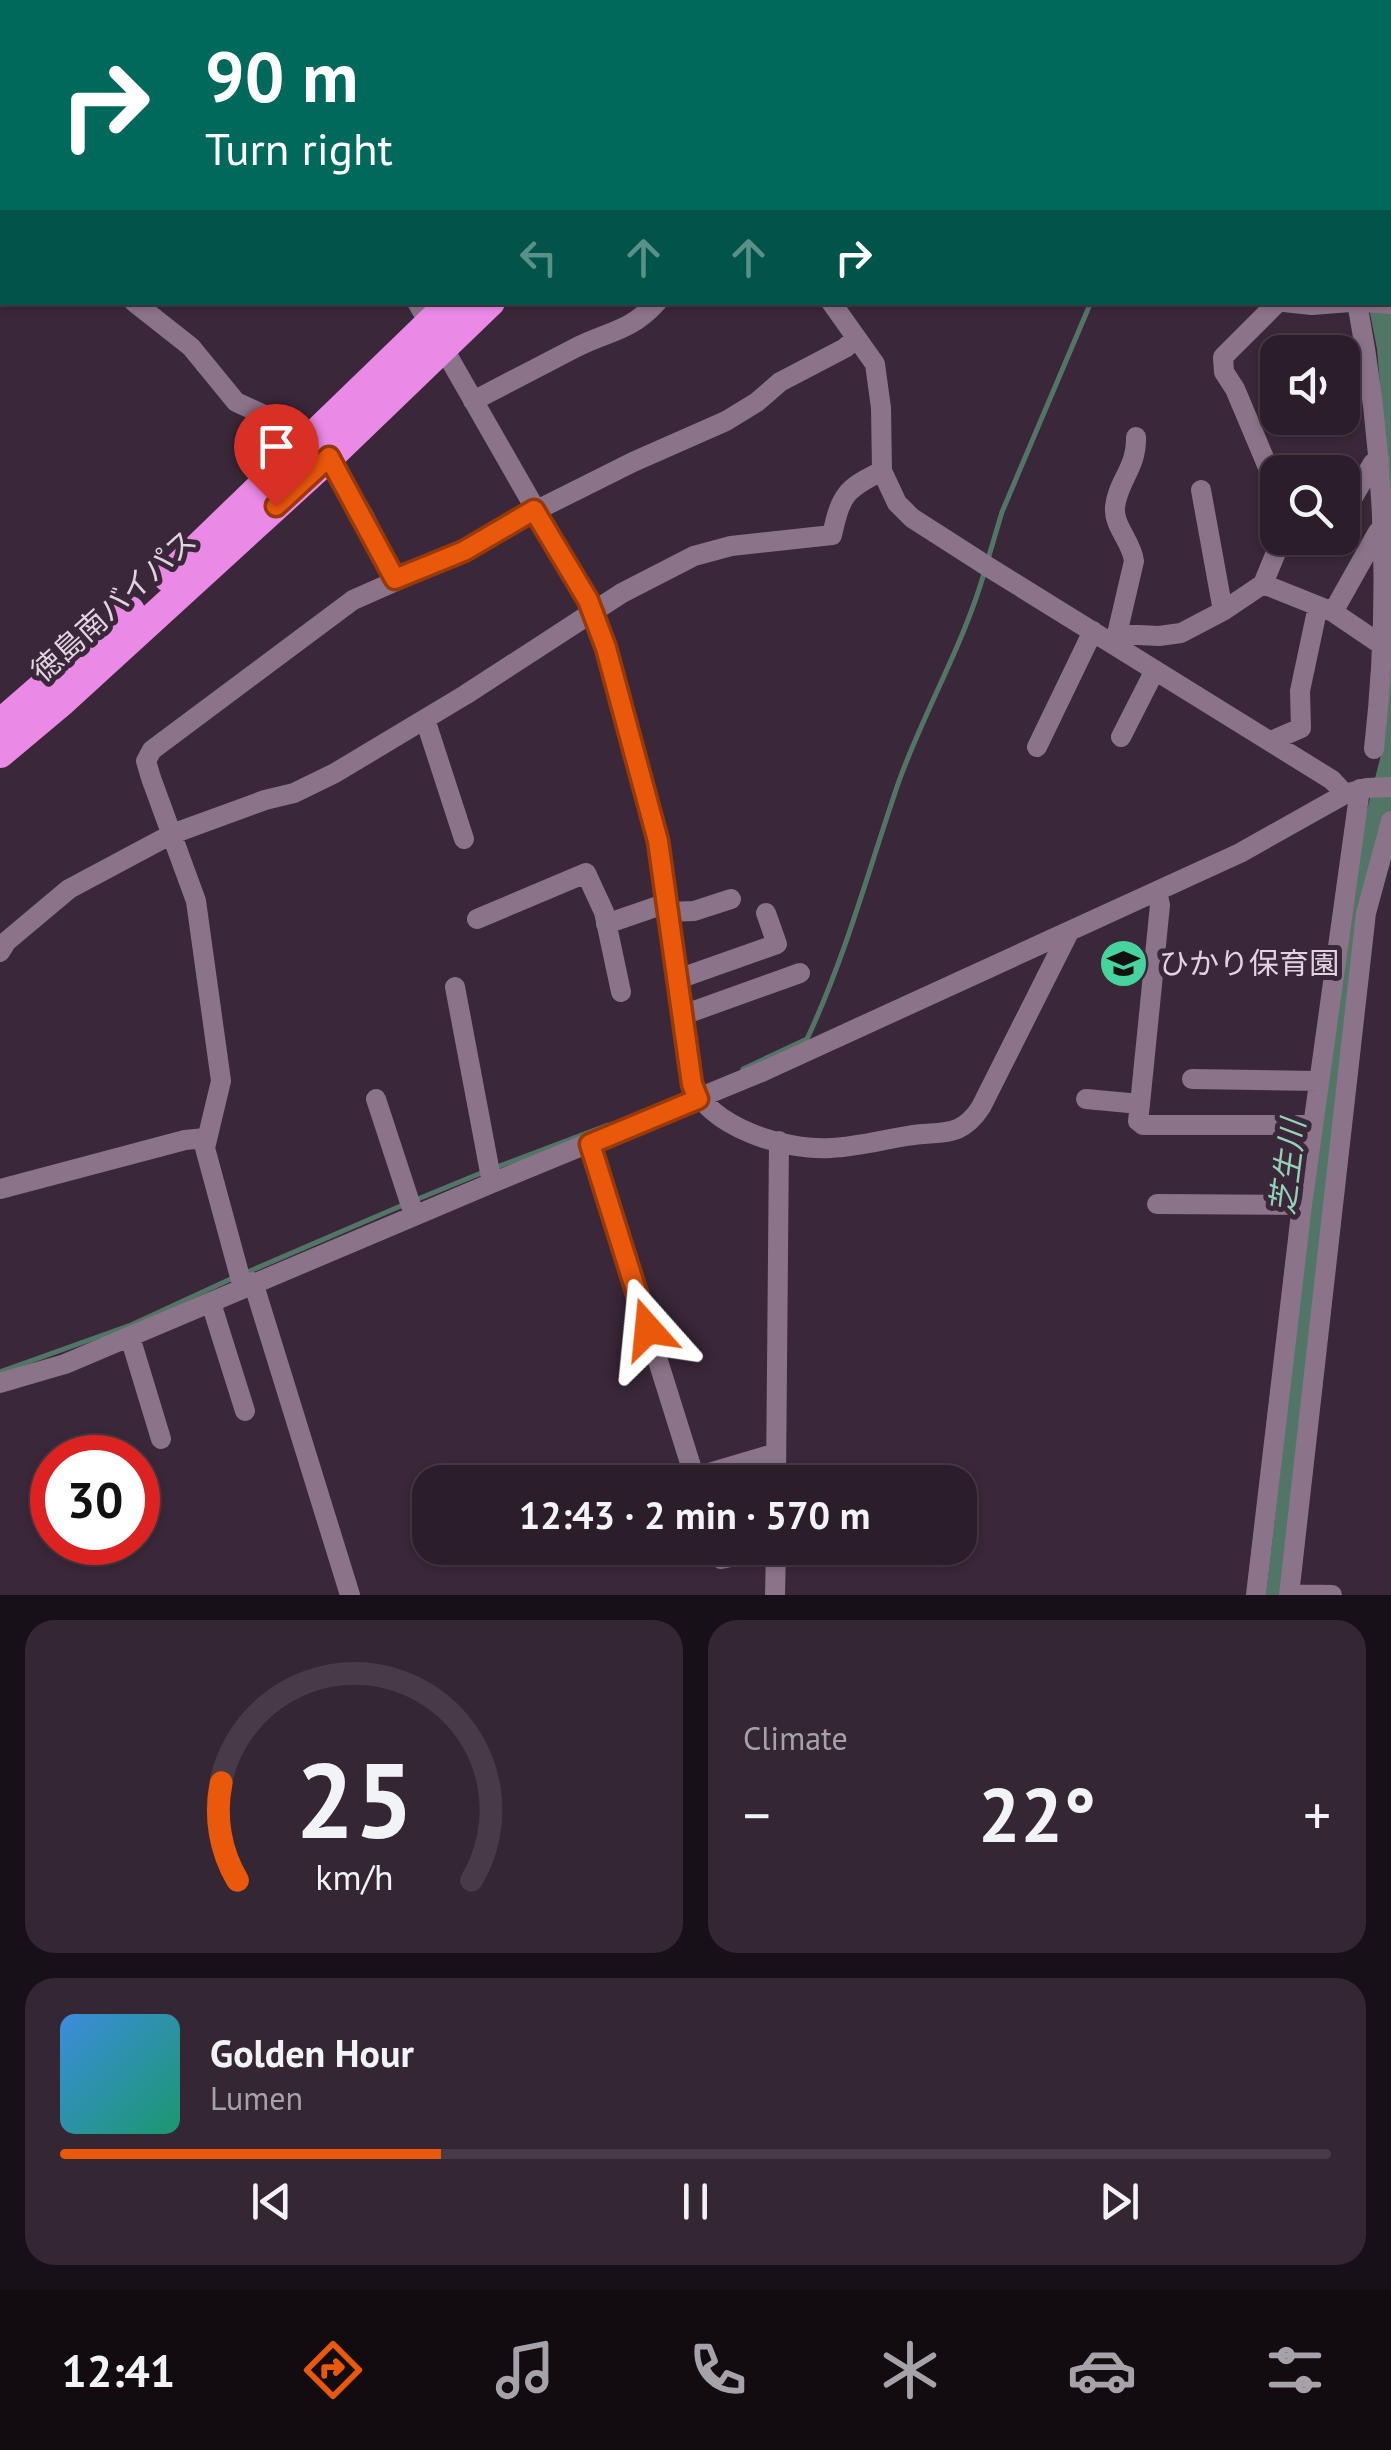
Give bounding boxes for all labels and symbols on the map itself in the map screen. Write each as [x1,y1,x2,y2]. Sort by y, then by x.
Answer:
pin [234,404,319,507]
street label: 徳島南バイパス [22,520,204,689]
school or university icon: ひかり保育園 [1098,938,1150,990]
place label: ひかり保育園 [1159,943,1339,982]
water label: 芝生川 [1260,1114,1314,1217]
position arrow [596,1277,700,1381]
speed limit sign: 30 [30,1435,160,1565]

